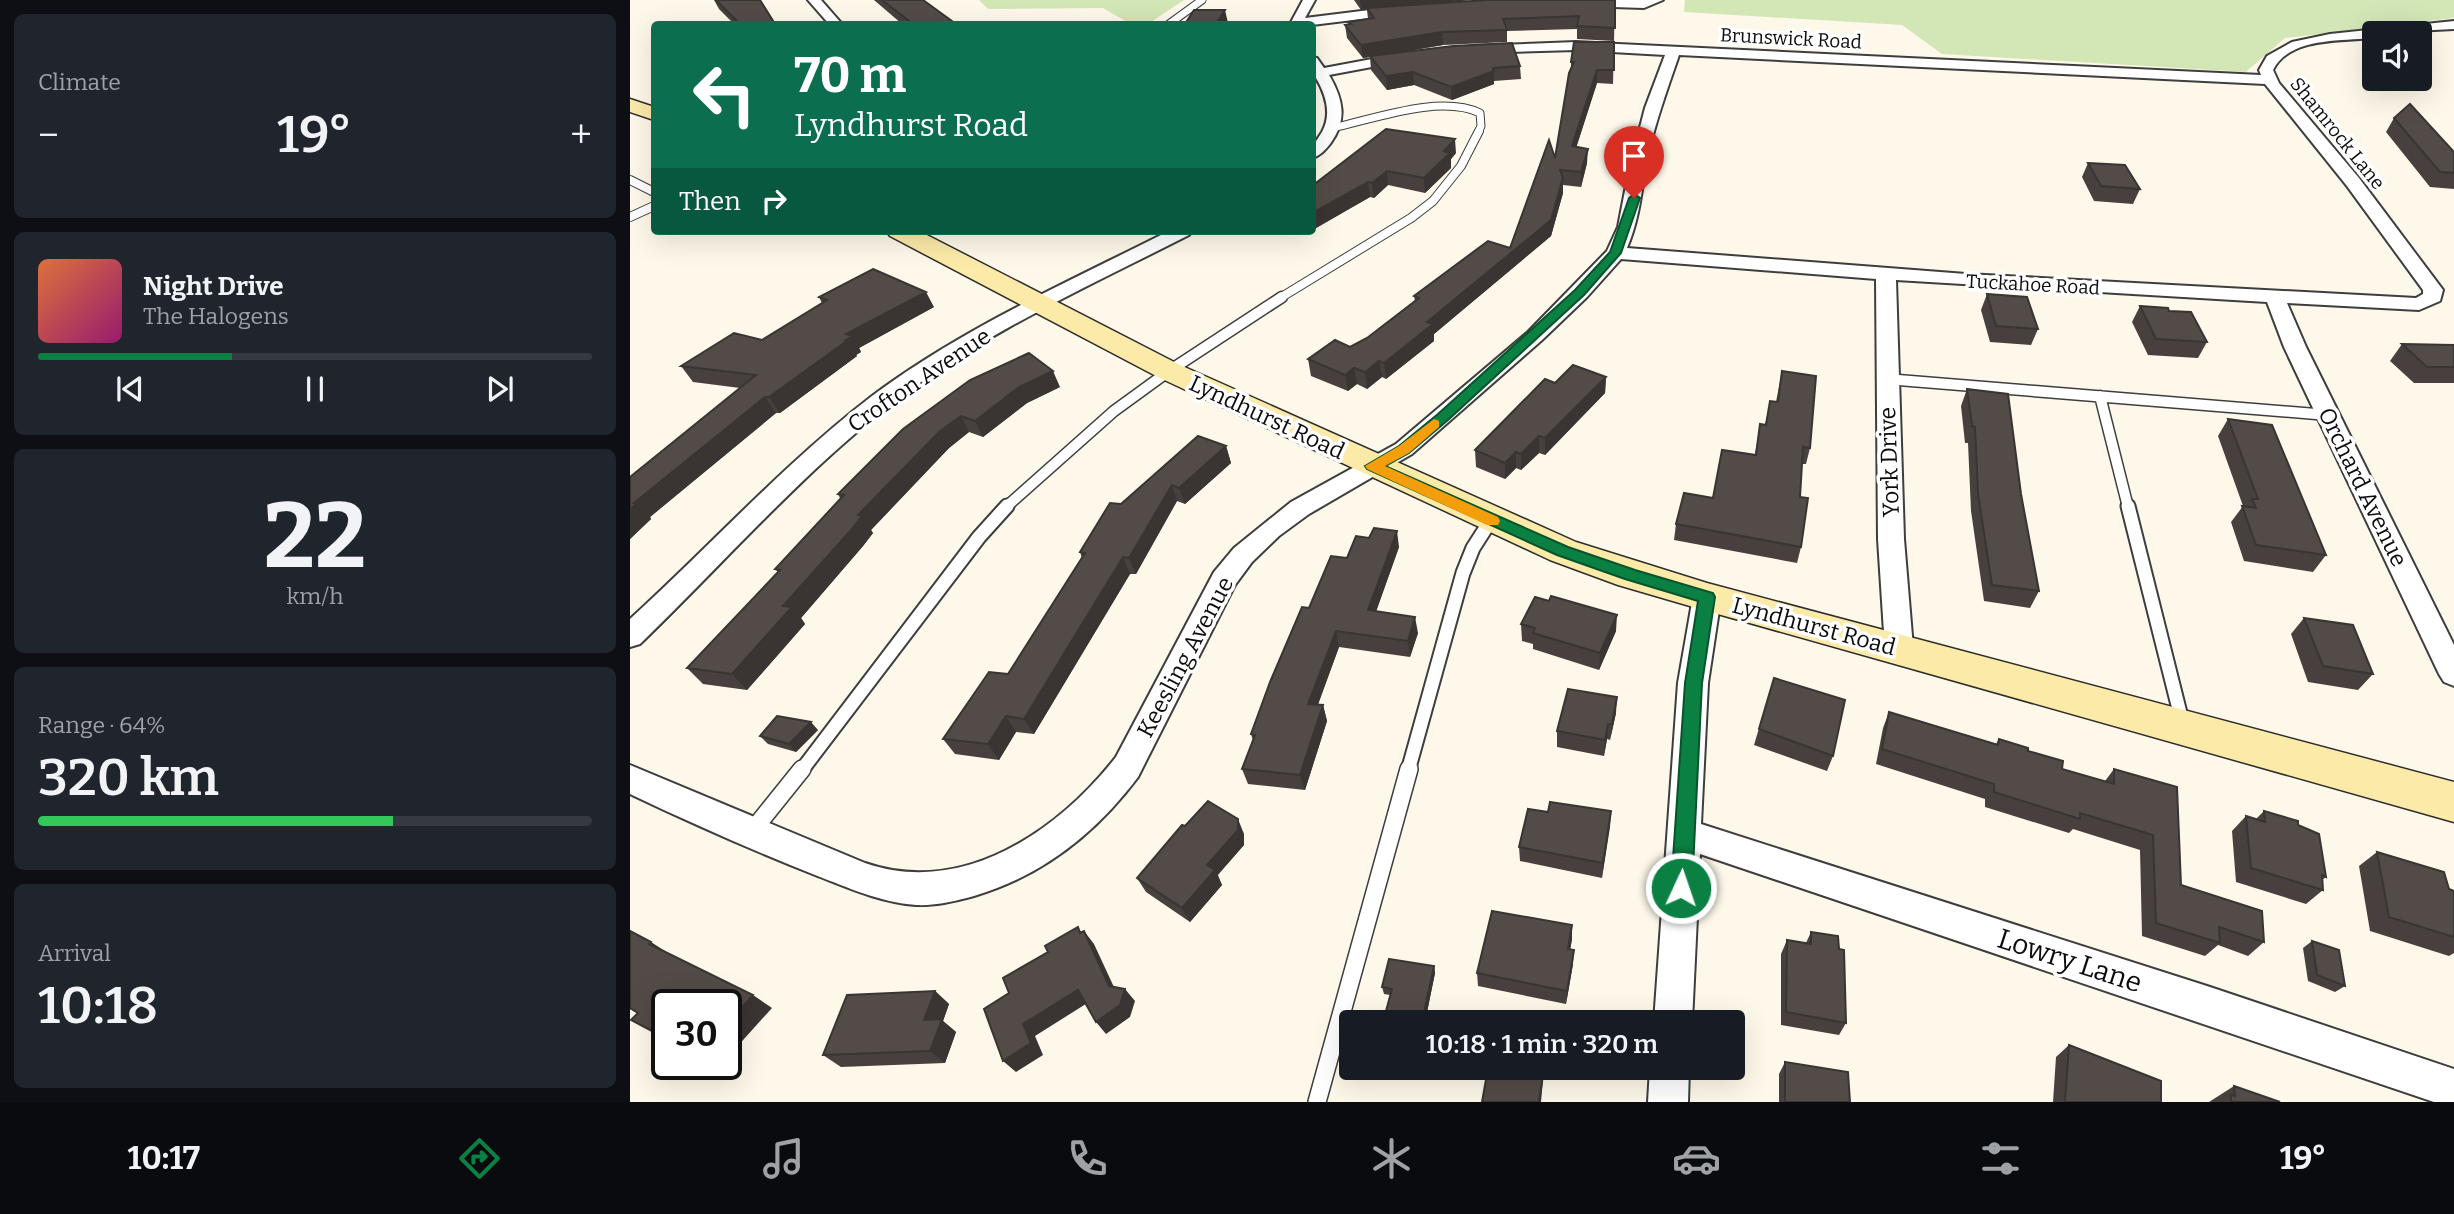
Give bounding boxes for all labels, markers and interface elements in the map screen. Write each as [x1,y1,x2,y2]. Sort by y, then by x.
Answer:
map controls [2362,21,2432,91]
button: sound [2362,21,2432,91]
street label: Brunswick Road [1719,23,1863,54]
text: 70 m [794,46,906,105]
icon: left [679,49,770,140]
text: Climate [38,68,121,96]
street label: Shamrock Lane [2285,73,2390,194]
text: 19° [277,103,352,166]
text: Lyndhurst Road [794,106,1028,144]
text: − [38,112,59,158]
text: + [570,112,592,158]
pin [1604,126,1664,198]
icon: arrive [1615,137,1653,175]
icon: right [755,182,793,220]
text: Then [679,186,741,217]
street label: Tuckahoe Road [1965,270,2101,299]
text: Night Drive [143,271,284,302]
text: The Halogens [143,302,289,330]
street label: Crofton Avenue [842,322,996,438]
street label: Lyndhurst Road [1185,369,1349,465]
icon: previous [111,370,149,408]
icon: pause [296,370,334,408]
icon: next [481,370,519,408]
street label: Orchard Avenue [2312,403,2414,571]
street label: York Drive [1873,406,1905,518]
text: 22 [264,482,366,591]
street label: Keesling Avenue [1131,572,1239,742]
text: km/h [287,582,343,610]
street label: Lyndhurst Road [1729,591,1899,661]
text: Range · 64% [38,711,166,739]
text: 320 km [38,746,219,809]
position arrow [1644,851,1718,925]
street label: Lowry Lane [1994,922,2146,999]
text: Arrival [38,939,111,967]
text: 10:18 [38,974,158,1037]
speed limit sign: 30 [651,989,742,1080]
text: 10:18 · 1 min · 320 m [1426,1029,1658,1060]
icon: directions [455,1134,504,1183]
icon: music [759,1134,808,1183]
icon: phone [1063,1134,1112,1183]
icon: climate [1367,1134,1416,1183]
icon: car [1672,1134,1721,1183]
icon: filters [1976,1134,2025,1183]
text: 10:17 [128,1139,200,1177]
text: 19° [2280,1139,2326,1177]

